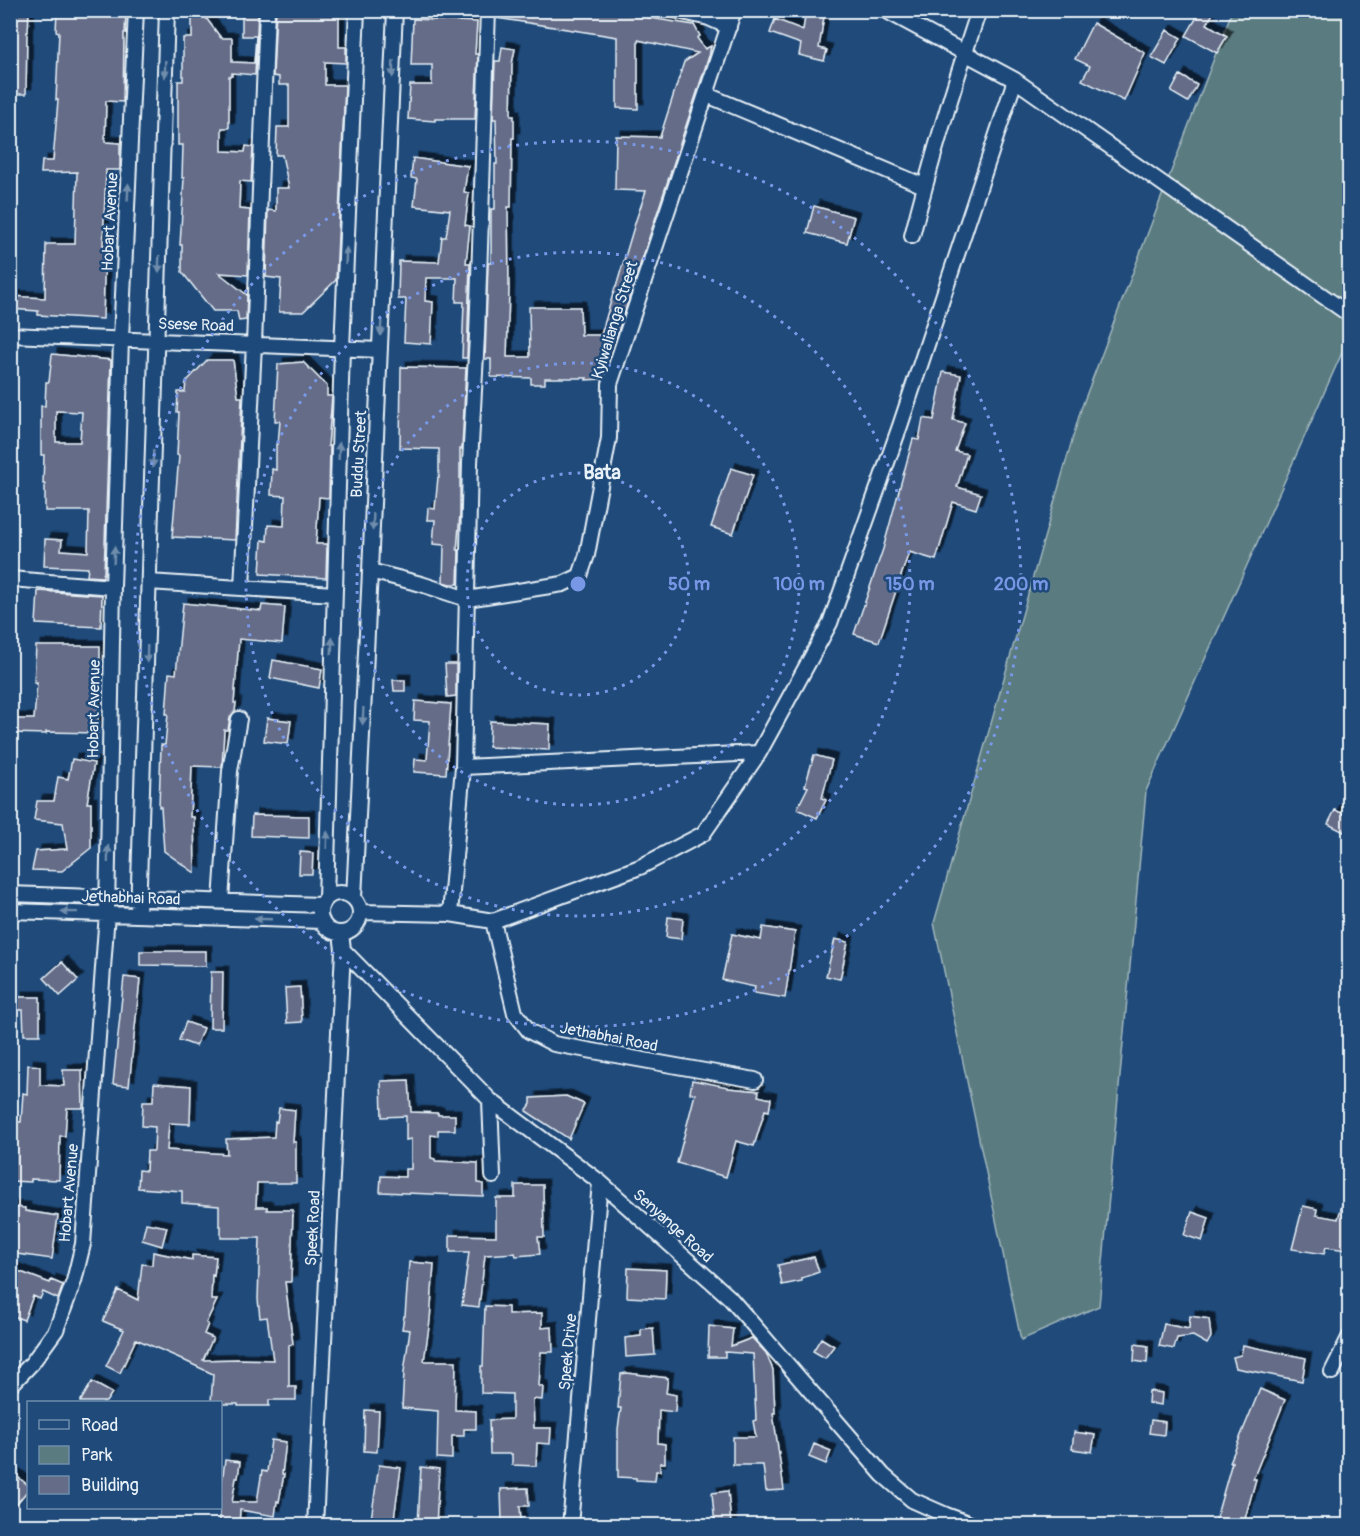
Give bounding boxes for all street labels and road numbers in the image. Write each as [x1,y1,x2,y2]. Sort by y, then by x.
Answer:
street label: Hobart Avenue [97,172,123,272]
street label: Kyiwalianga Street [588,258,643,382]
street label: Ssese Road [158,314,234,336]
street label: Buddu Street [347,409,371,498]
street label: Hobart Avenue [83,659,105,759]
street label: Jethabhai Road [81,886,181,910]
street label: Jethabhai Road [558,1018,660,1056]
street label: Hobart Avenue [55,1143,83,1243]
street label: Senyange Road [629,1185,717,1267]
street label: Speek Road [301,1190,325,1266]
street label: Speek Drive [555,1313,581,1391]

